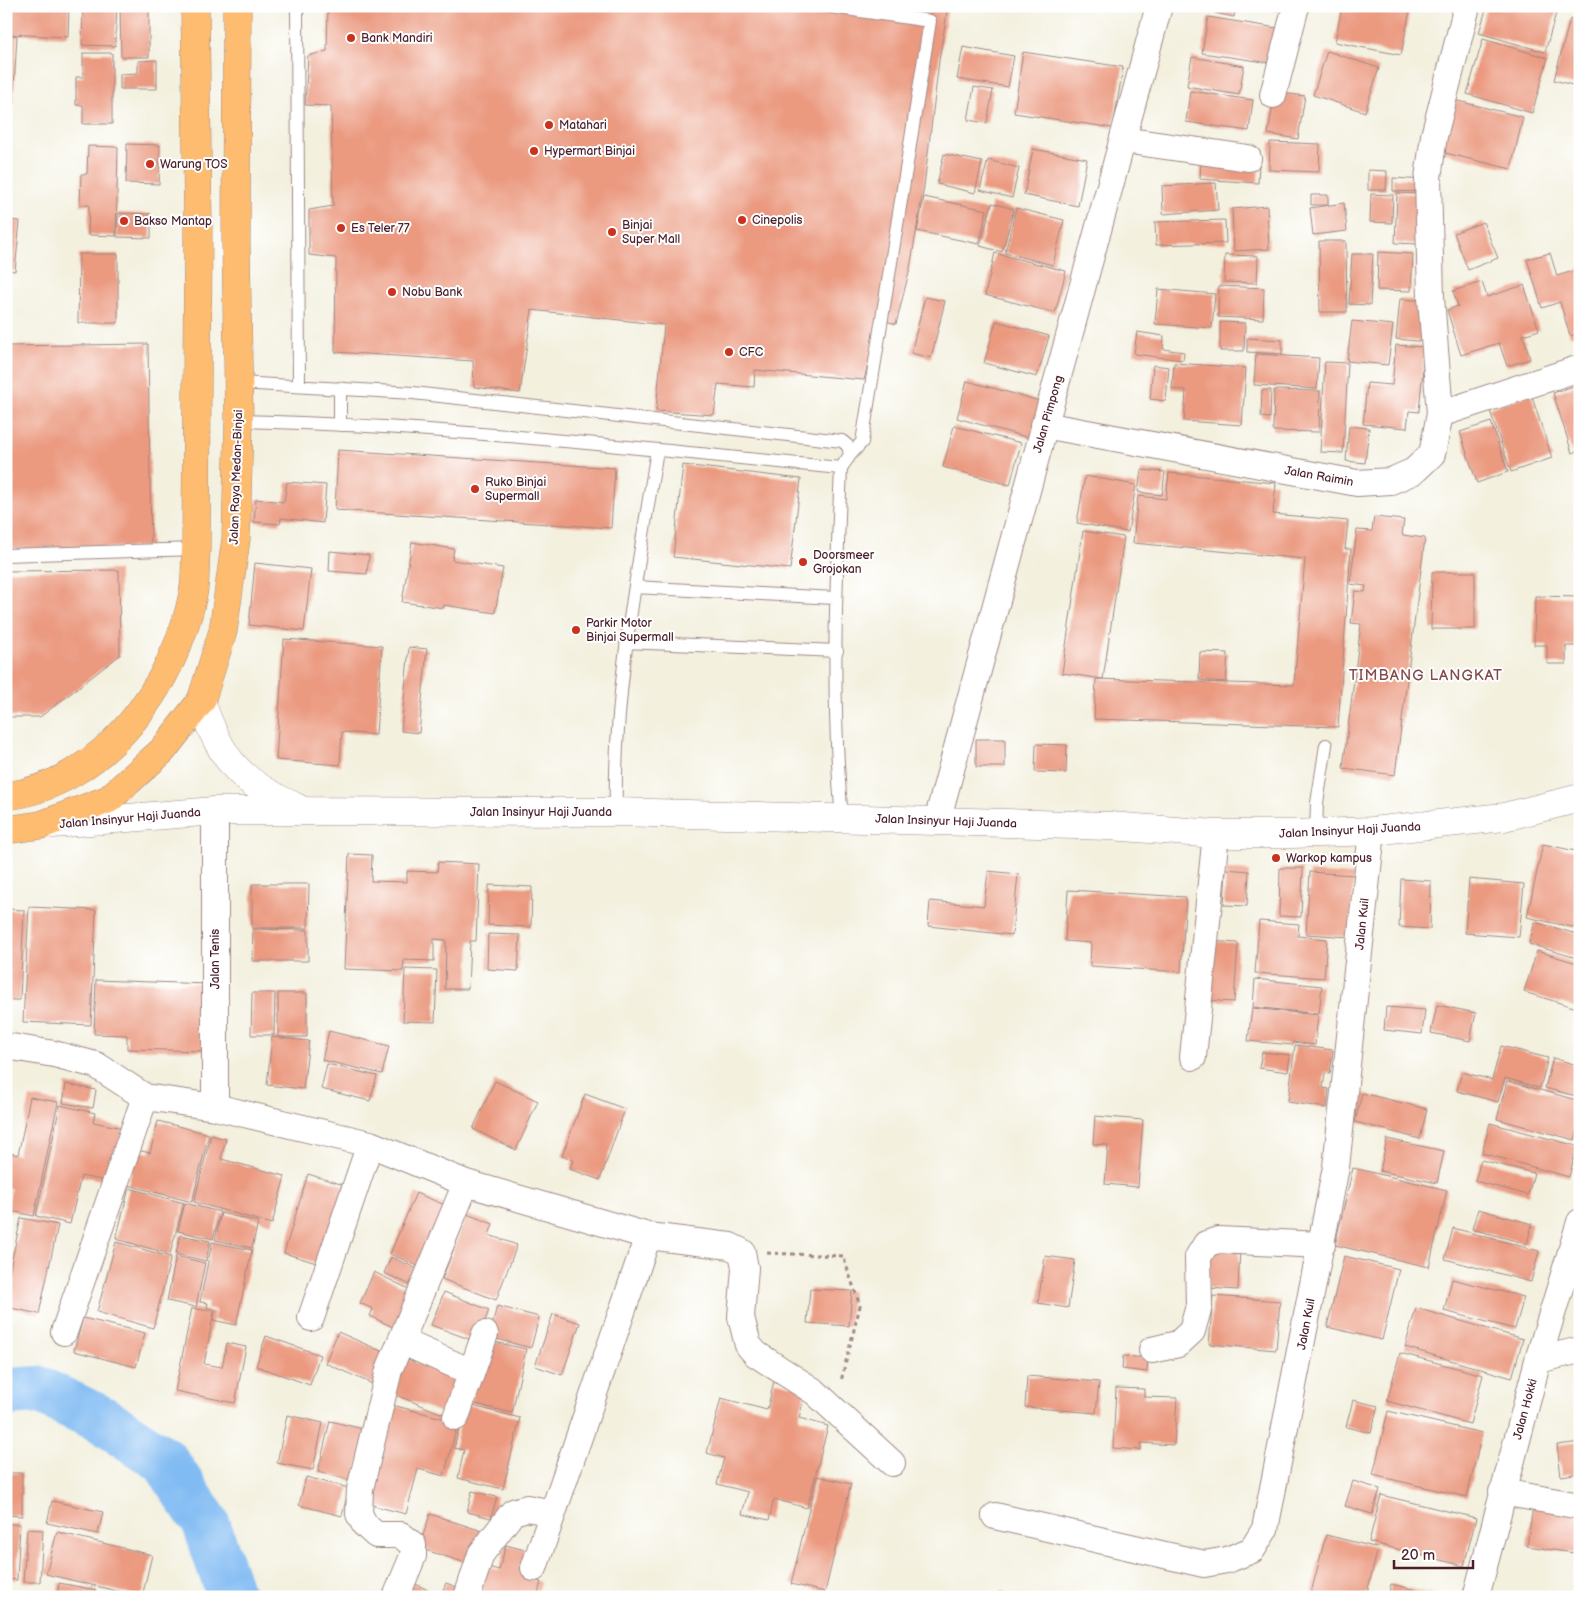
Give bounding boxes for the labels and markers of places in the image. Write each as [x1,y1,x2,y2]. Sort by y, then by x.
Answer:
place label: Bank Mandiri [361,31,433,46]
marker: Bank Mandiri [345,32,357,44]
place label: Matahari [559,118,607,133]
marker: Matahari [543,119,555,131]
place label: Hypermart Binjai [544,144,635,159]
marker: Hypermart Binjai [528,145,540,157]
place label: Warung TOS [160,157,227,172]
marker: Warung TOS [144,158,156,170]
place label: Cinepolis [752,213,802,228]
place label: Bakso Mantap [134,214,212,229]
marker: Cinepolis [736,214,748,226]
marker: Bakso Mantap [118,215,130,227]
place label: Binjai Super Mall [622,218,680,247]
place label: Es Teler 77 [351,221,410,236]
marker: Es Teler 77 [335,222,347,234]
marker: Binjai Super Mall [606,226,618,238]
place label: Nobu Bank [402,285,462,300]
marker: Nobu Bank [386,286,398,298]
place label: CFC [739,345,764,360]
marker: CFC [723,346,735,358]
place label: Ruko Binjai Supermall [485,475,546,504]
marker: Ruko Binjai Supermall [469,483,481,495]
place label: Doorsmeer Grojokan [813,548,875,577]
marker: Doorsmeer Grojokan [797,556,809,568]
place label: Parkir Motor Binjai Supermall [586,616,674,645]
marker: Parkir Motor Binjai Supermall [570,624,582,636]
place label: Warkop kampus [1286,851,1372,866]
marker: Warkop kampus [1270,852,1282,864]

